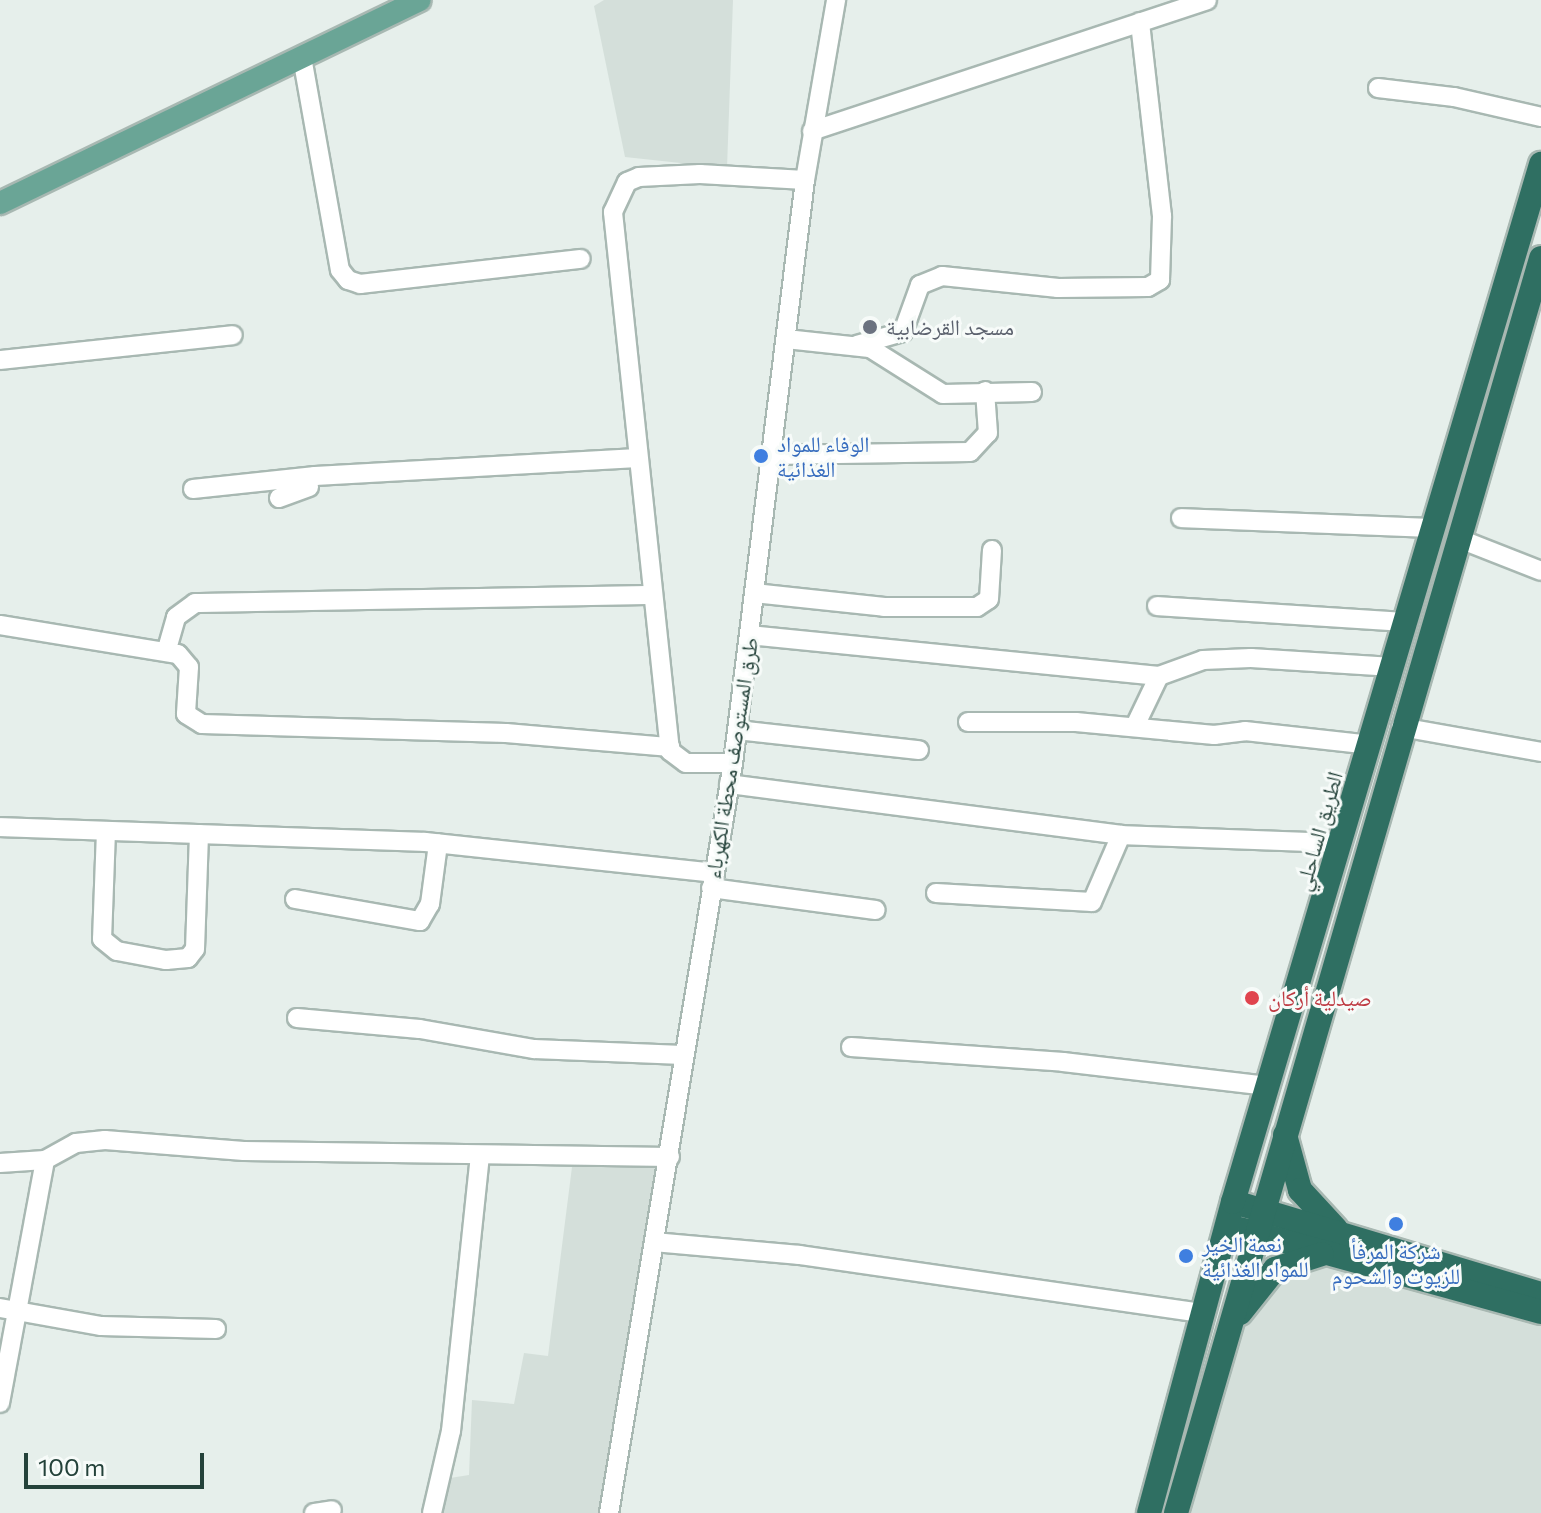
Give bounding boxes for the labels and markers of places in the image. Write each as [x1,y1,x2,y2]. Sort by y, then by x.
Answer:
place label: مسجد القرضابية [886,314,1014,340]
marker: مسجد القرضابية [861,318,879,336]
place label: الوفاء للمواد الغذائية [777,430,870,482]
marker: الوفاء للمواد الغذائية [752,447,770,465]
place label: صيدلية أركان [1268,985,1372,1011]
marker: صيدلية أركان [1243,989,1261,1007]
marker: شركة المرفأ للزيوت والشحوم [1387,1215,1405,1233]
place label: نعمة الخير للمواد الغذائية [1202,1230,1309,1282]
place label: شركة المرفأ للزيوت والشحوم [1332,1237,1460,1288]
marker: نعمة الخير للمواد الغذائية [1177,1247,1195,1265]

